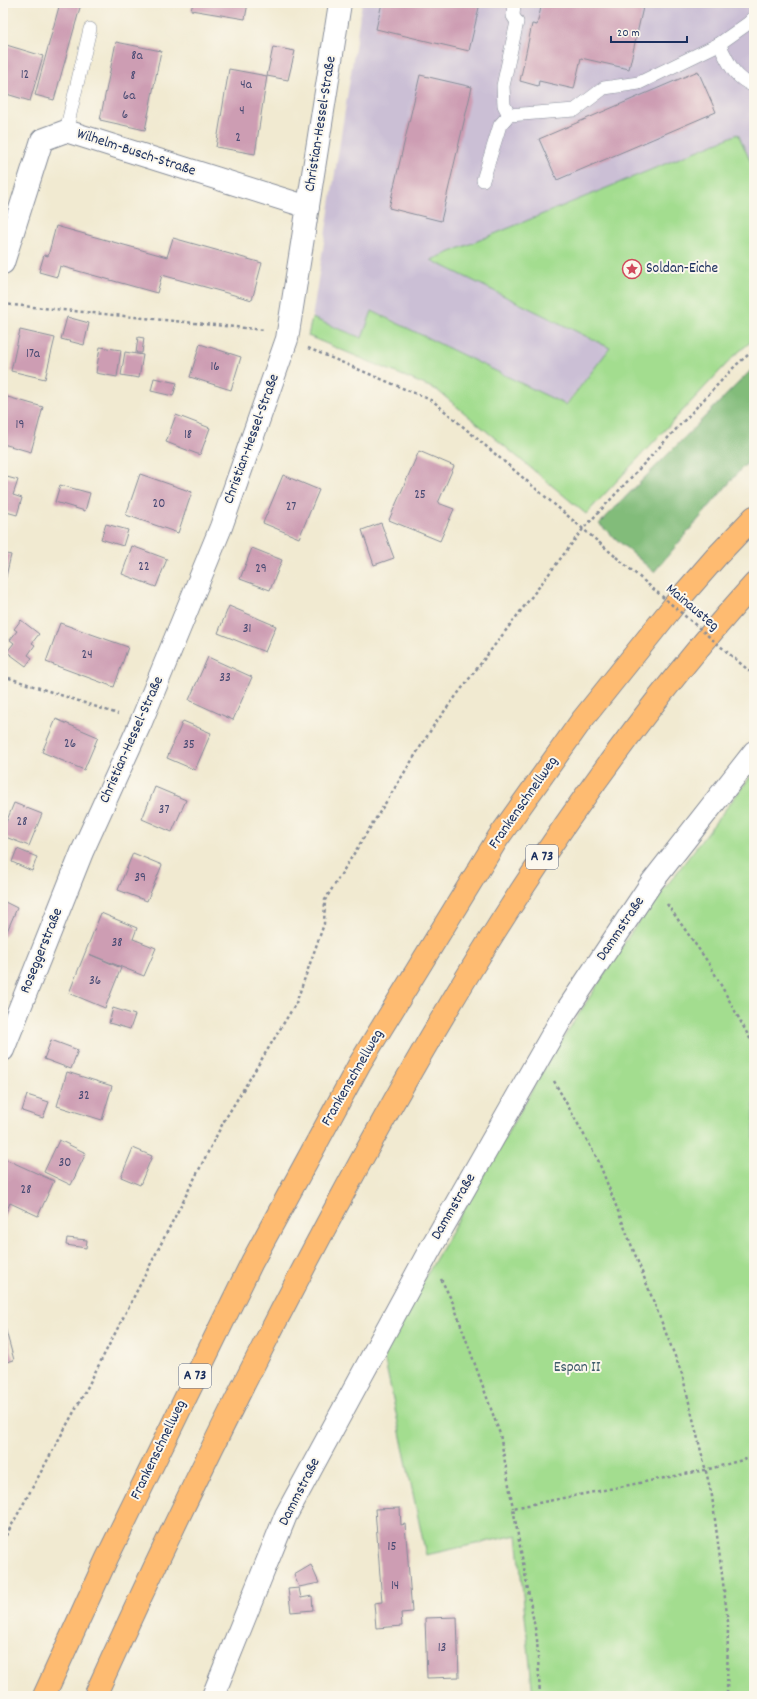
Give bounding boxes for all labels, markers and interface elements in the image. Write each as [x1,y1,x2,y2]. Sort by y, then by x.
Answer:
scale bar [611,18,687,44]
text: 20 m [617,25,640,42]
house number: 8a [131,47,144,66]
street label: Christian-Hessel-Straße [299,54,343,193]
house number: 12 [21,66,29,85]
house number: 8 [130,67,136,86]
house number: 4a [240,76,253,95]
house number: 6a [123,87,136,106]
house number: 4 [239,102,245,121]
house number: 6 [122,106,128,125]
street label: Wilhelm-Busch-Straße [74,123,199,183]
house number: 2 [235,129,241,148]
place icon: Soldan-Eiche [621,258,643,280]
place label: Soldan-Eiche [646,258,718,280]
house number: 17a [26,345,41,364]
house number: 16 [210,358,220,377]
street label: Christian-Hessel-Straße [218,371,286,507]
house number: 19 [16,416,24,435]
house number: 18 [184,426,192,445]
house number: 25 [414,486,426,505]
house number: 20 [153,495,165,514]
house number: 27 [286,498,296,517]
house number: 22 [138,558,150,577]
house number: 29 [255,560,267,579]
street label: Mainausteg [660,579,724,637]
house number: 31 [243,620,251,639]
house number: 24 [81,646,93,665]
house number: 33 [219,669,231,688]
street label: Christian-Hessel-Straße [94,673,170,807]
house number: 26 [64,735,76,754]
house number: 35 [183,736,195,755]
street label: Frankenschnellweg [484,752,564,854]
house number: 37 [159,801,169,820]
house number: 28 [17,813,27,832]
road number: A 73 [526,845,558,869]
house number: 39 [134,869,146,888]
street label: Dammstraße [591,892,651,966]
street label: Roseggerstraße [15,905,69,997]
house number: 38 [112,934,123,953]
house number: 36 [89,972,101,991]
street label: Frankenschnellweg [316,1025,390,1131]
house number: 32 [78,1087,90,1106]
house number: 30 [59,1154,71,1173]
street label: Dammstraße [426,1169,482,1244]
house number: 28 [21,1181,31,1200]
park label: Espan II [554,1357,601,1379]
road number: A 73 [179,1364,211,1388]
street label: Frankenschnellweg [125,1396,193,1504]
street label: Dammstraße [274,1454,327,1530]
house number: 15 [388,1538,396,1557]
house number: 14 [391,1577,399,1596]
house number: 13 [438,1639,446,1658]

